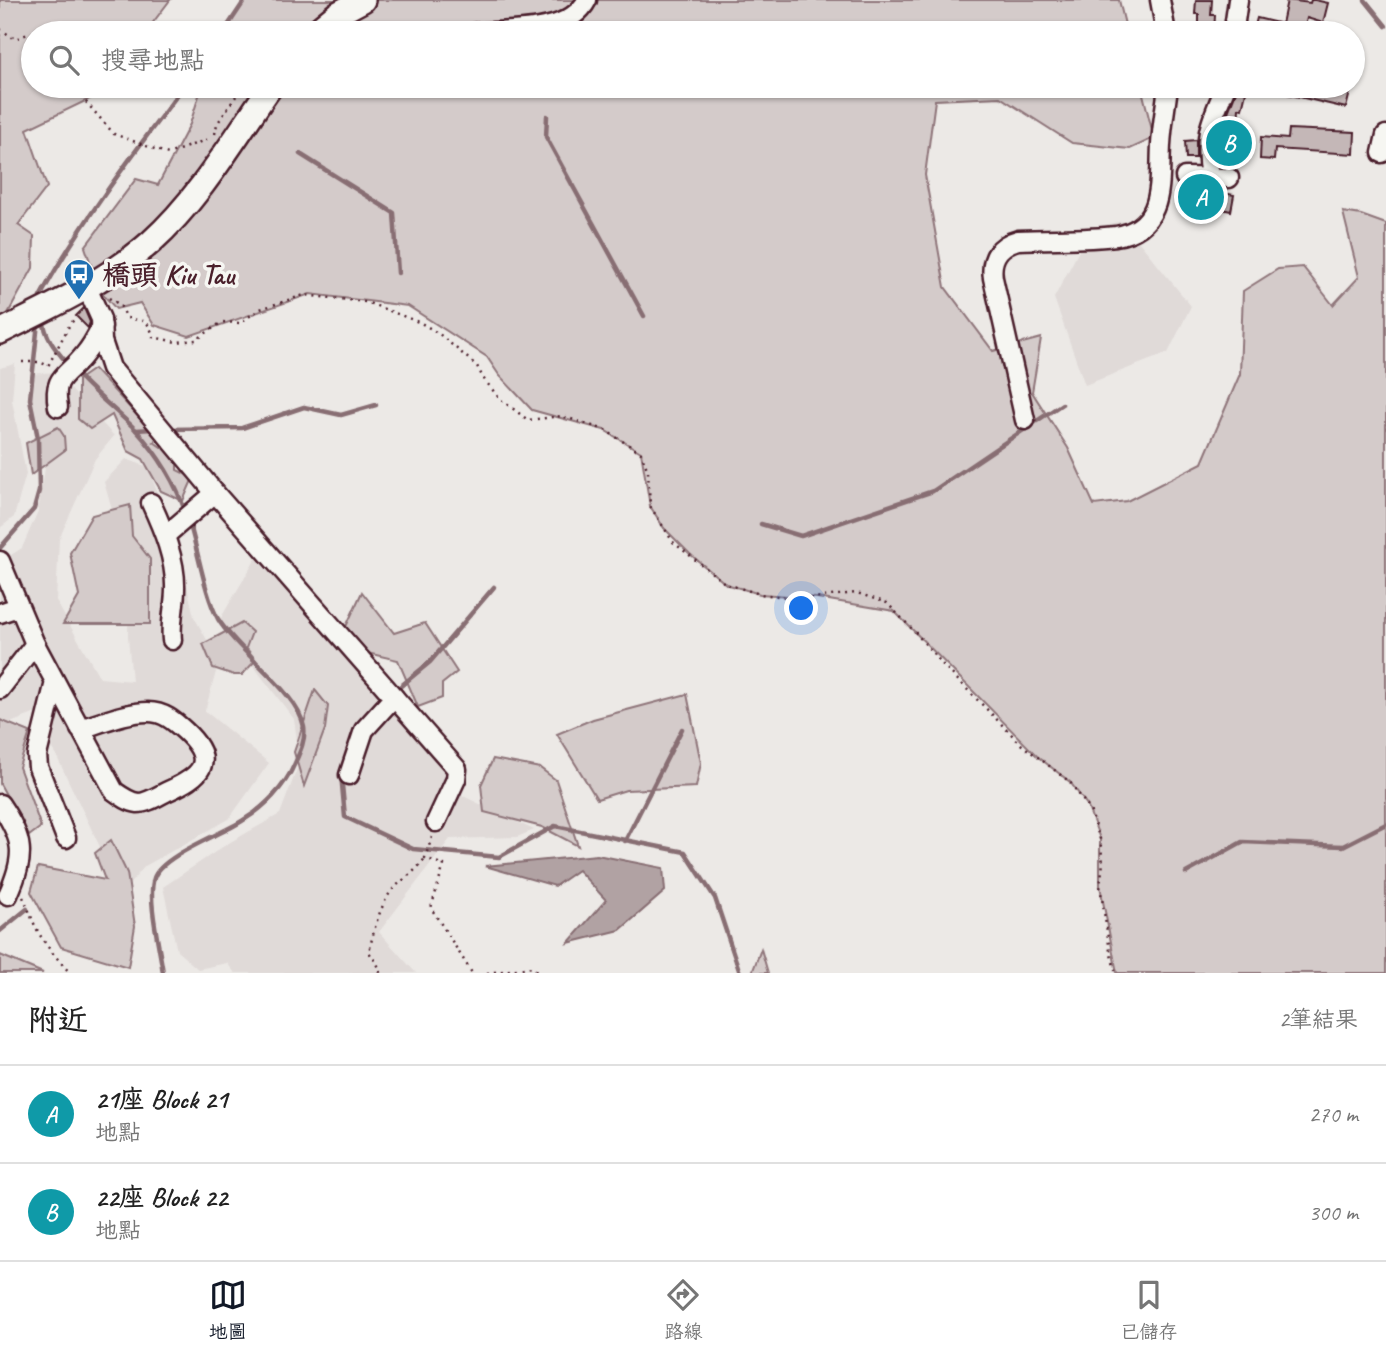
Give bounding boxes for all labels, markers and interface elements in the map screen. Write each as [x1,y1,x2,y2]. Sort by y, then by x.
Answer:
search box [21,21,1365,98]
icon: search [45,41,83,79]
text: 搜尋地點 [101,44,205,77]
pin: B [1206,117,1252,169]
pin: A [1178,171,1224,223]
bus stop icon: 橋頭 Kiu Tau [62,257,96,301]
place label: 橋頭 Kiu Tau [102,257,237,292]
your location [784,591,818,625]
text: 附近 [28,1001,88,1039]
text: 2筆結果 [1279,1005,1358,1034]
text: 21座 Block 21 [95,1083,227,1116]
text: A [45,1100,57,1129]
text: 270 m [1309,1100,1358,1129]
text: 地點 [95,1118,141,1147]
text: 22座 Block 22 [95,1181,227,1214]
text: B [45,1198,57,1227]
text: 300 m [1309,1198,1358,1227]
text: 地點 [95,1216,141,1245]
tab: 地圖 [209,1276,247,1344]
tab: 路線 [664,1276,702,1344]
tab: 已儲存 [1120,1276,1177,1344]

